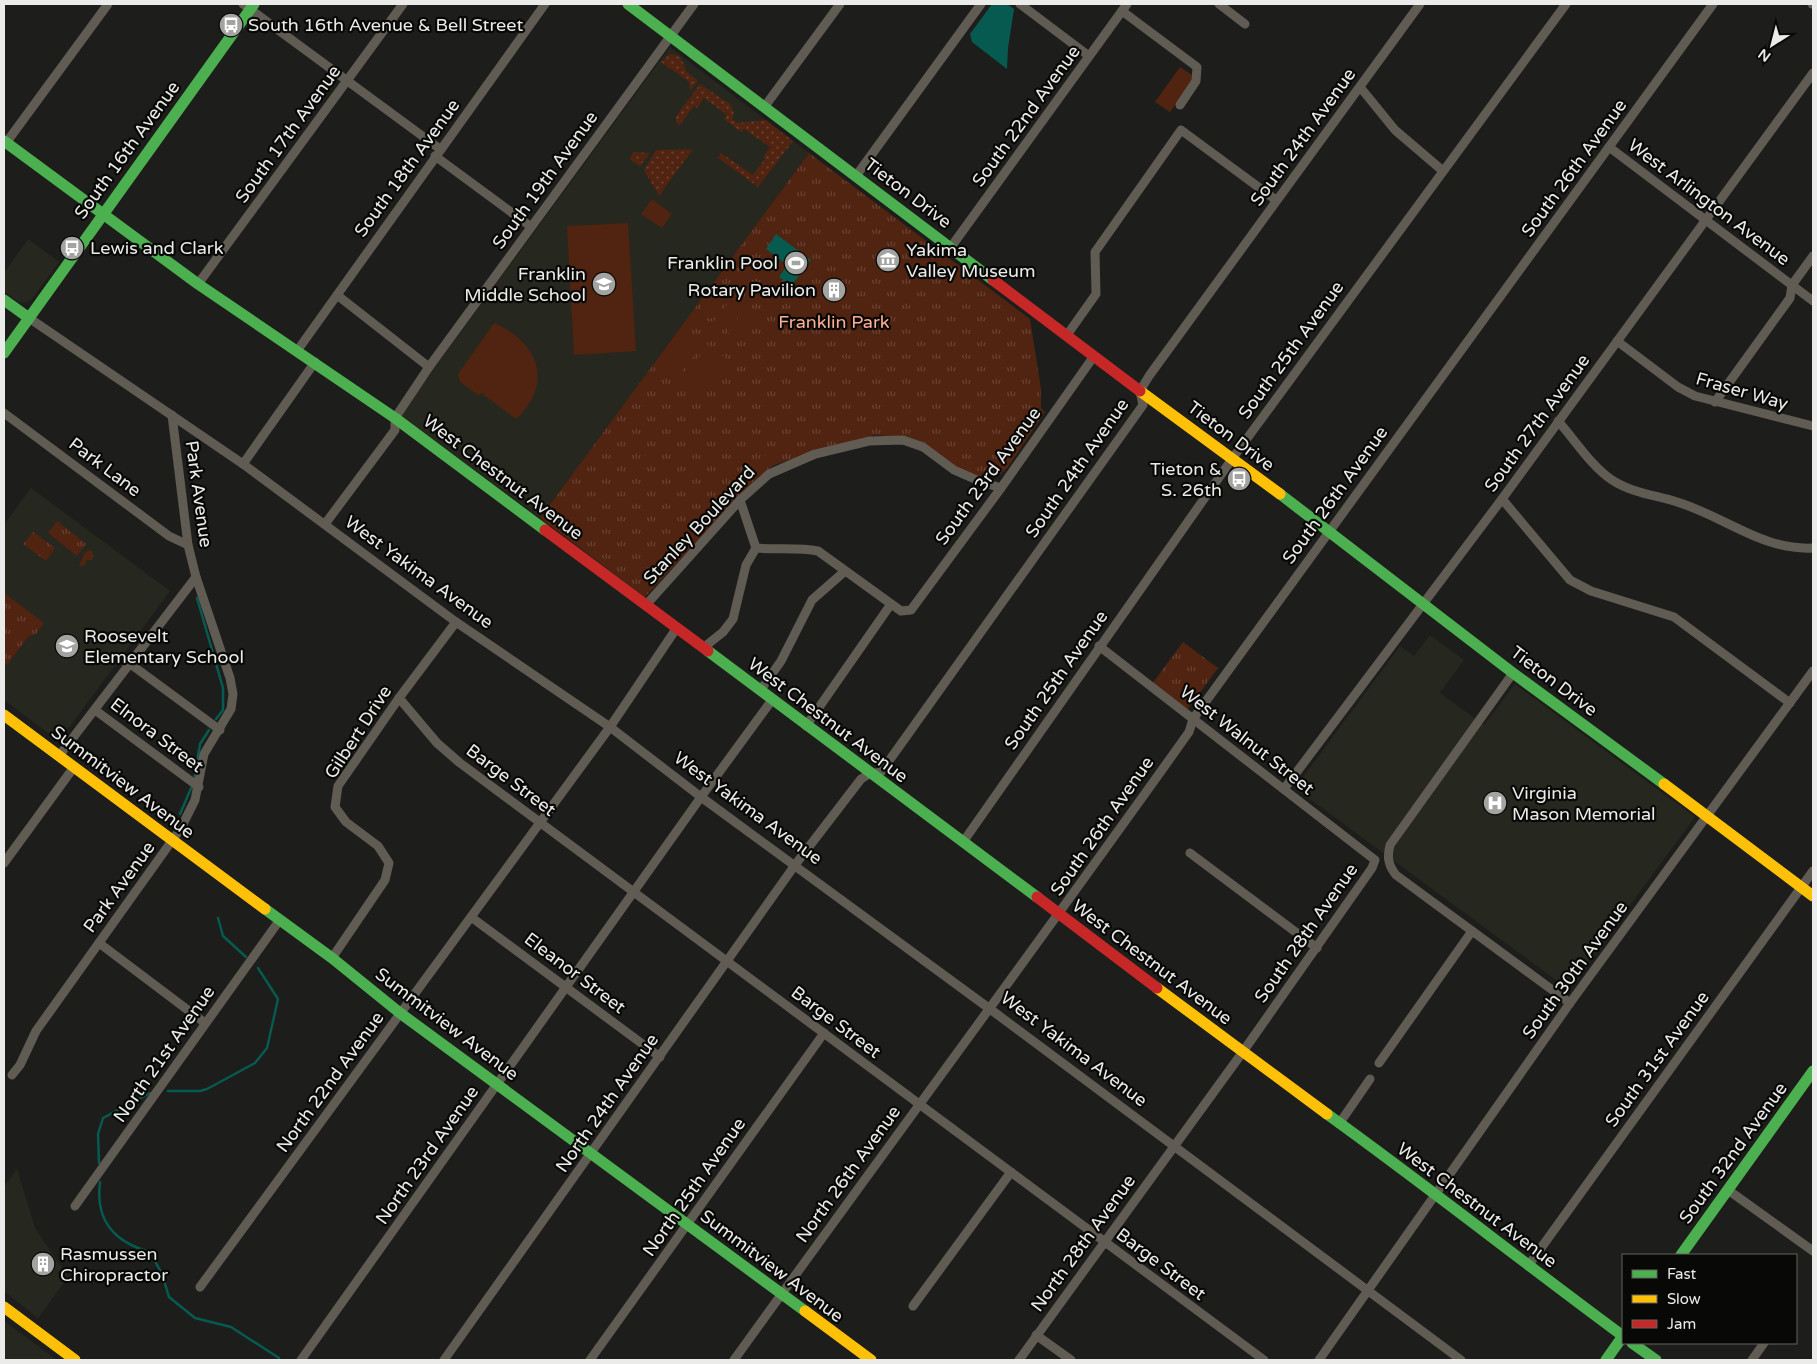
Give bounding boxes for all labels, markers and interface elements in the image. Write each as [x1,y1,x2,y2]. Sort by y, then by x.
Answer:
bus stop icon: South 16th Avenue & Bell Street [218,12,244,38]
place label: South 16th Avenue & Bell Street [248,14,523,36]
north arrow [1747,20,1797,70]
street label: South 22nd Avenue [967,41,1085,191]
text: N [1755,45,1774,65]
street label: South 17th Avenue [231,61,345,207]
street label: South 24th Avenue [1246,64,1360,210]
street label: South 16th Avenue [70,77,184,223]
street label: South 18th Avenue [350,95,464,241]
street label: South 26th Avenue [1517,95,1631,241]
street label: South 19th Avenue [488,107,602,253]
street label: West Arlington Avenue [1624,134,1794,270]
street label: Tieton Drive [860,153,956,233]
bus stop icon: Lewis and Clark [59,235,85,261]
place label: Lewis and Clark [90,237,224,259]
place label: Yakima Valley Museum [906,239,1035,282]
museum icon: Yakima Valley Museum [875,247,901,273]
sports icon: Franklin Pool [783,250,809,276]
place label: Franklin Pool [667,252,778,274]
place label: Franklin Middle School [464,263,586,306]
school or university icon: Franklin Middle School [591,271,617,297]
building icon: Rotary Pavilion [821,277,847,303]
street label: South 25th Avenue [1234,277,1348,423]
place label: Rotary Pavilion [688,279,816,301]
park label: Franklin Park [778,311,890,333]
street label: South 27th Avenue [1480,350,1594,496]
street label: Fraser Way [1693,367,1791,415]
street label: South 24th Avenue [1021,394,1133,542]
street label: Tieton Drive [1183,396,1279,476]
street label: South 23rd Avenue [931,403,1045,549]
street label: West Chestnut Avenue [419,410,587,544]
street label: South 26th Avenue [1278,422,1392,568]
street label: Park Lane [65,433,145,501]
street label: Park Avenue [181,439,217,549]
place label: Tieton & S. 26th [1150,458,1222,501]
street label: Stanley Boulevard [638,461,760,589]
bus stop icon: Tieton & S. 26th [1226,466,1252,492]
street label: West Yakima Avenue [341,511,497,633]
street label: South 25th Avenue [1000,606,1112,754]
place label: Roosevelt Elementary School [84,625,244,668]
school or university icon: Roosevelt Elementary School [54,633,80,659]
street label: Tieton Drive [1506,641,1602,721]
street label: West Chestnut Avenue [744,653,912,787]
street label: Gilbert Drive [320,681,396,783]
street label: West Walnut Street [1175,681,1319,799]
street label: Elnora Street [106,693,208,777]
street label: Summitview Avenue [47,721,199,843]
street label: Barge Street [462,739,560,821]
street label: West Yakima Avenue [670,747,826,869]
street label: South 26th Avenue [1046,752,1158,900]
place label: Virginia Mason Memorial [1512,782,1656,825]
hospital icon: Virginia Mason Memorial [1482,790,1508,816]
street label: Park Avenue [78,837,160,937]
street label: South 28th Avenue [1250,859,1362,1007]
street label: West Chestnut Avenue [1068,895,1236,1029]
street label: South 30th Avenue [1518,897,1632,1043]
street label: Eleanor Street [520,928,630,1018]
street label: Summitview Avenue [371,963,523,1085]
street label: North 21st Avenue [109,981,219,1127]
street label: Barge Street [787,981,885,1063]
street label: West Yakima Avenue [996,987,1152,1111]
street label: South 31st Avenue [1600,987,1714,1131]
street label: North 22nd Avenue [272,1007,388,1157]
street label: North 24th Avenue [551,1029,663,1177]
street label: South 32nd Avenue [1674,1078,1792,1228]
street label: North 23rd Avenue [371,1081,483,1229]
street label: North 26th Avenue [791,1101,905,1247]
street label: North 25th Avenue [638,1113,750,1261]
street label: West Chestnut Avenue [1393,1138,1561,1272]
street label: North 28th Avenue [1026,1170,1140,1316]
street label: Summitview Avenue [696,1205,848,1327]
street label: Barge Street [1112,1223,1210,1305]
place label: Rasmussen Chiropractor [60,1243,168,1286]
building icon: Rasmussen Chiropractor [30,1251,56,1277]
legend [1622,1254,1797,1344]
text: Fast [1667,1265,1697,1283]
text: Slow [1667,1290,1701,1308]
text: Jam [1667,1315,1696,1333]

